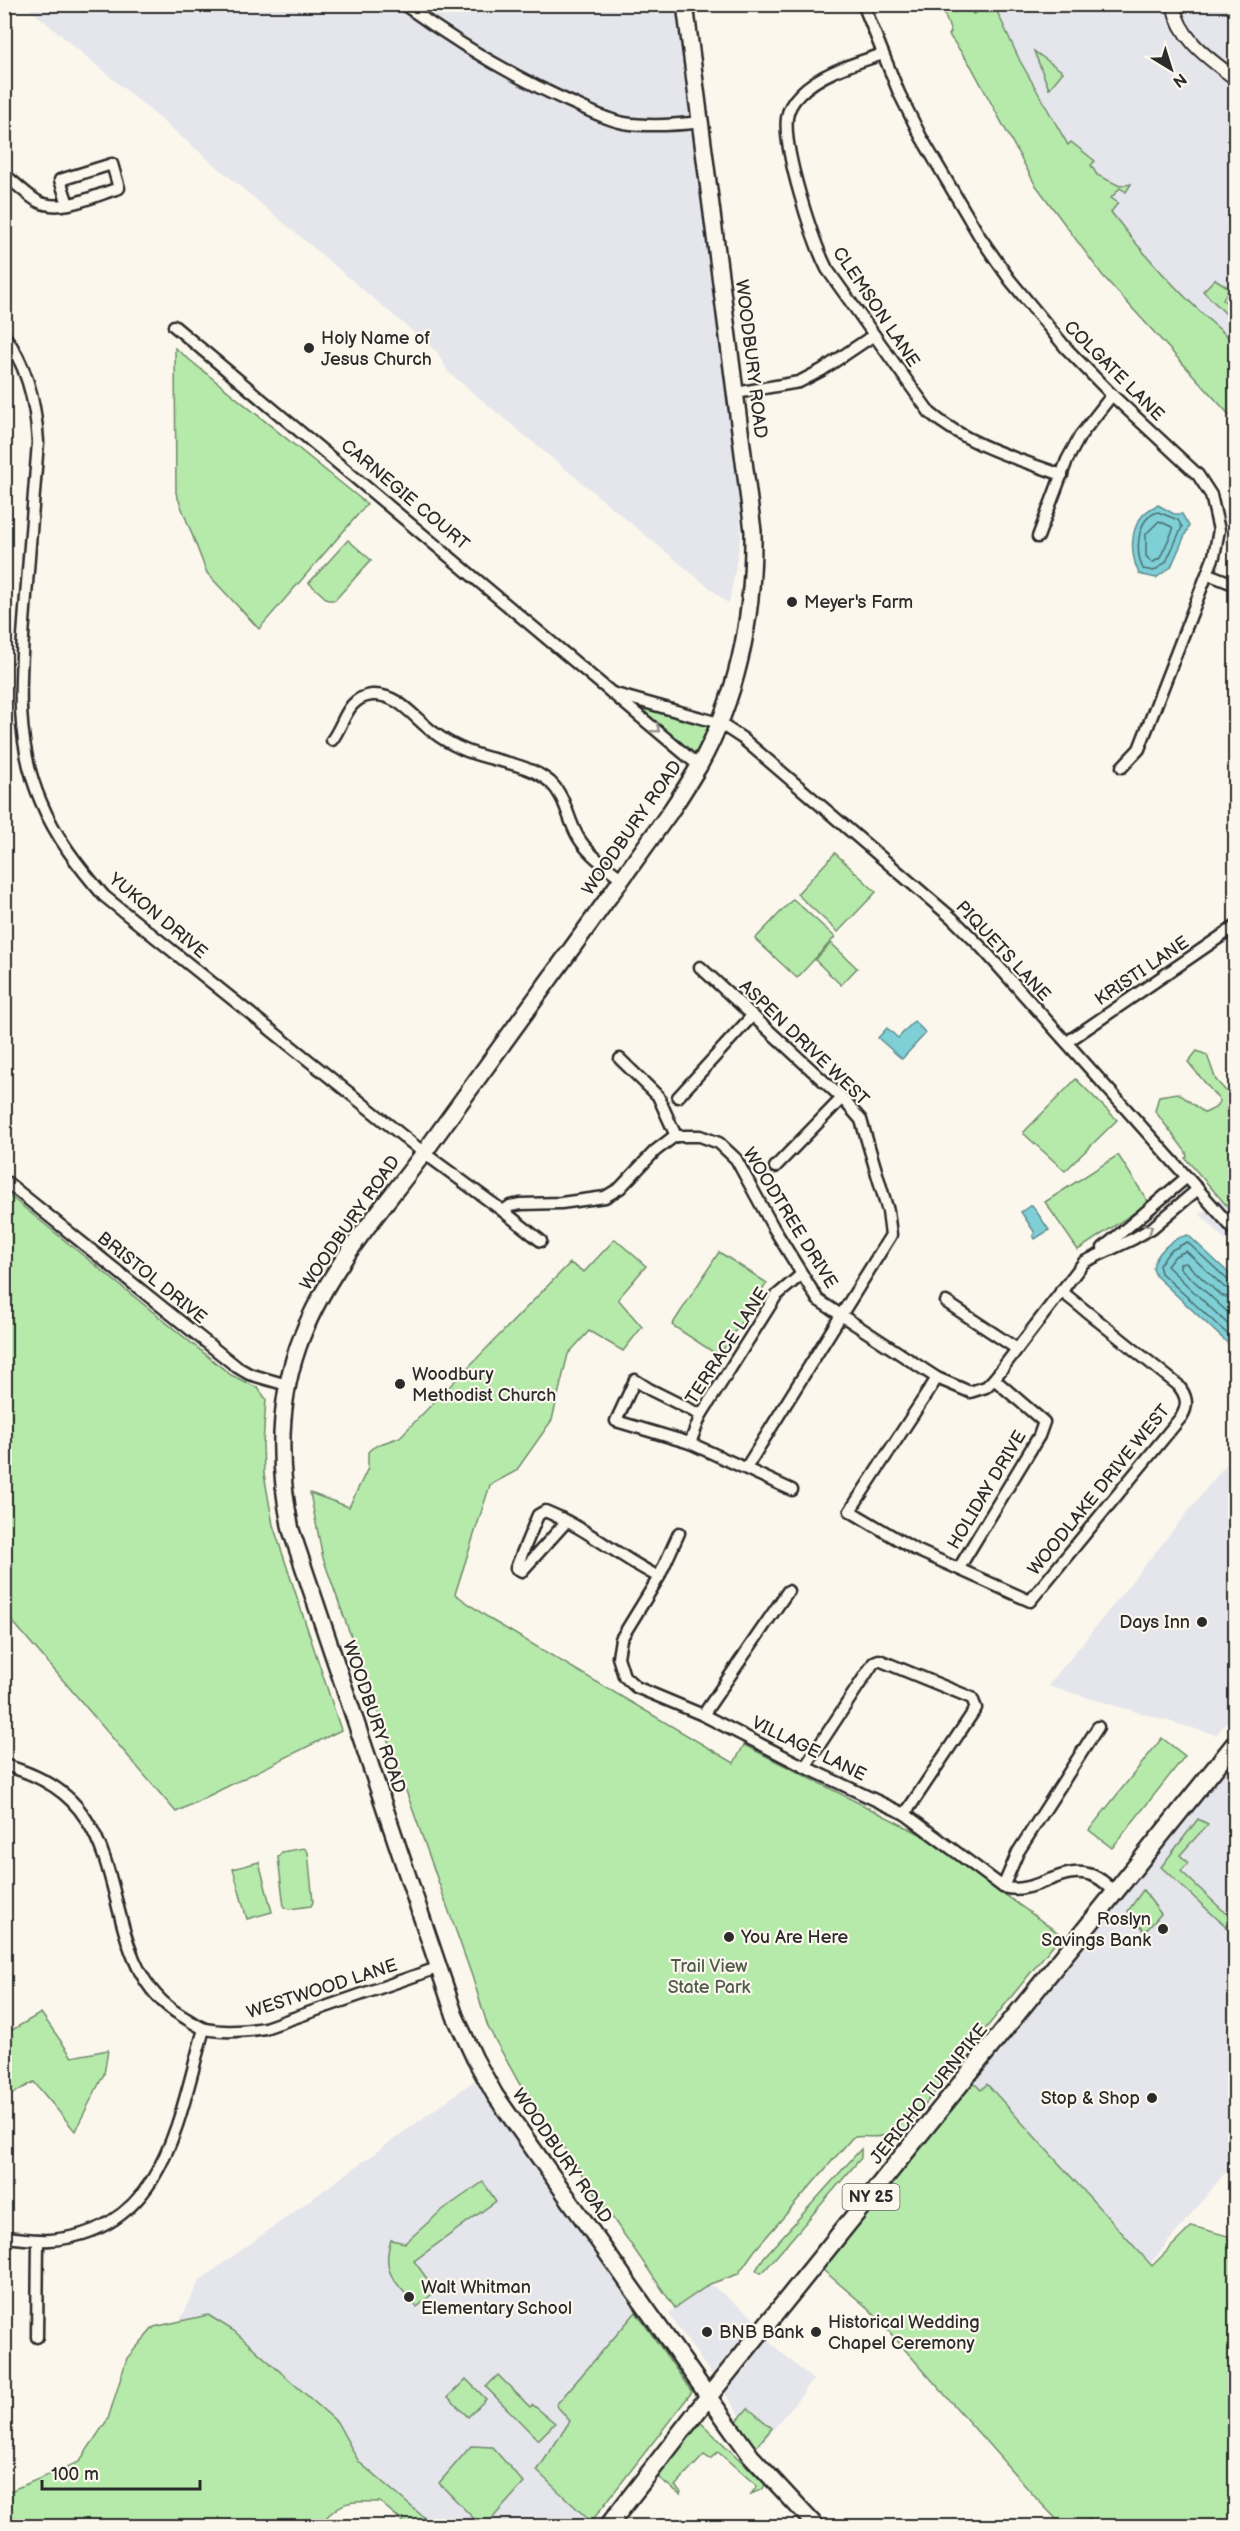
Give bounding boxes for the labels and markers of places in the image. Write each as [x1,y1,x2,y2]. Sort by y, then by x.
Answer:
place label: Holy Name of Jesus Church [321,328,432,370]
marker: Holy Name of Jesus Church [302,341,316,355]
place label: Meyer's Farm [804,592,913,613]
marker: Meyer's Farm [785,595,799,609]
place label: Woodbury Methodist Church [412,1364,556,1406]
marker: Woodbury Methodist Church [393,1377,407,1391]
place label: Days Inn [1119,1612,1190,1633]
marker: Days Inn [1195,1615,1209,1629]
place label: Roslyn Savings Bank [1041,1909,1151,1951]
marker: Roslyn Savings Bank [1156,1922,1170,1936]
place label: You Are Here [740,1927,849,1948]
marker: You Are Here [722,1930,736,1944]
place label: Stop & Shop [1041,2088,1140,2109]
marker: Stop & Shop [1145,2091,1159,2105]
place label: Walt Whitman Elementary School [421,2277,572,2319]
marker: Walt Whitman Elementary School [402,2290,416,2304]
place label: Historical Wedding Chapel Ceremony [828,2312,980,2354]
place label: BNB Bank [719,2322,804,2343]
marker: BNB Bank [700,2325,714,2339]
marker: Historical Wedding Chapel Ceremony [809,2325,823,2339]

